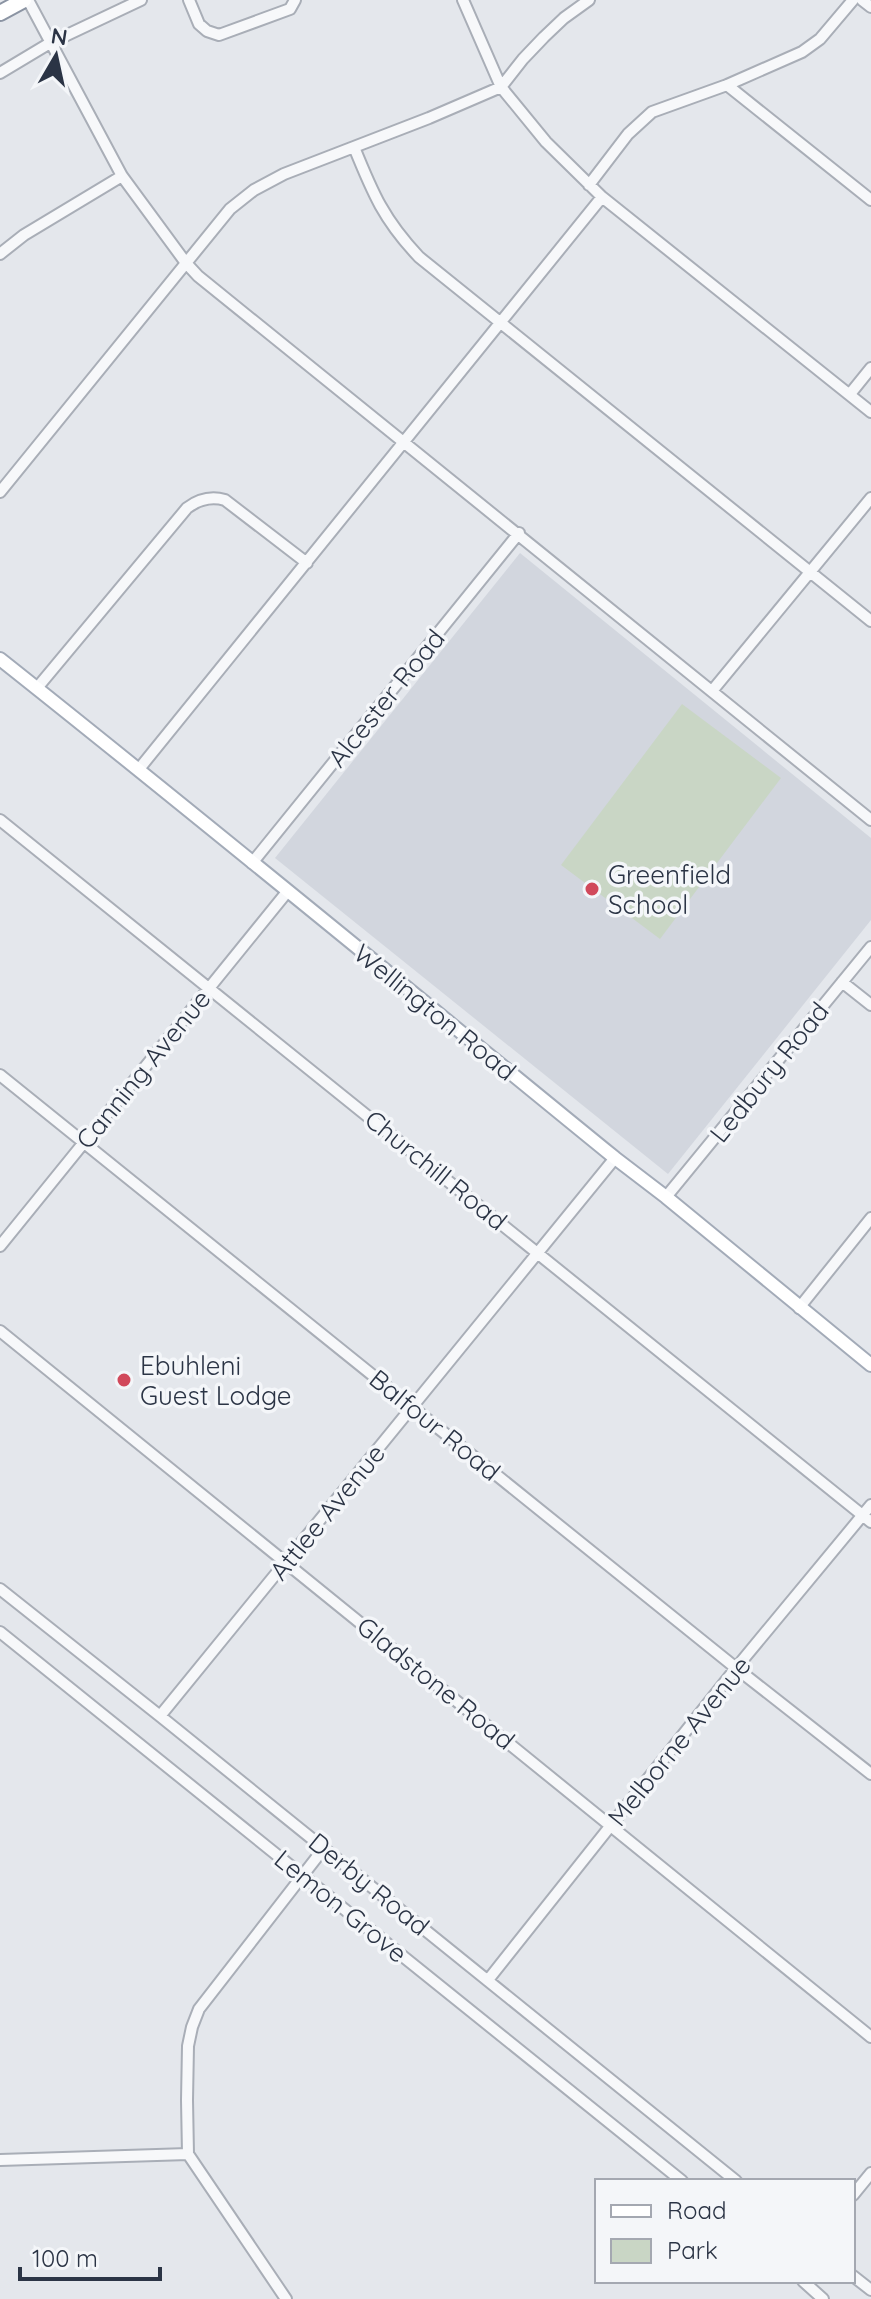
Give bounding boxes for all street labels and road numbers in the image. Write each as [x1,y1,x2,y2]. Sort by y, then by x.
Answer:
street label: Alcester Road [320,622,452,774]
street label: Wellington Road [347,936,523,1088]
street label: Canning Avenue [69,983,217,1155]
street label: Ledbury Road [702,995,836,1149]
street label: Churchill Road [358,1103,514,1237]
street label: Balfour Road [363,1362,507,1488]
street label: Attlee Avenue [262,1437,392,1587]
street label: Gladstone Road [350,1609,522,1757]
street label: Melborne Avenue [600,1649,758,1833]
street label: Derby Road [302,1825,436,1943]
street label: Lemon Grove [268,1842,414,1970]

